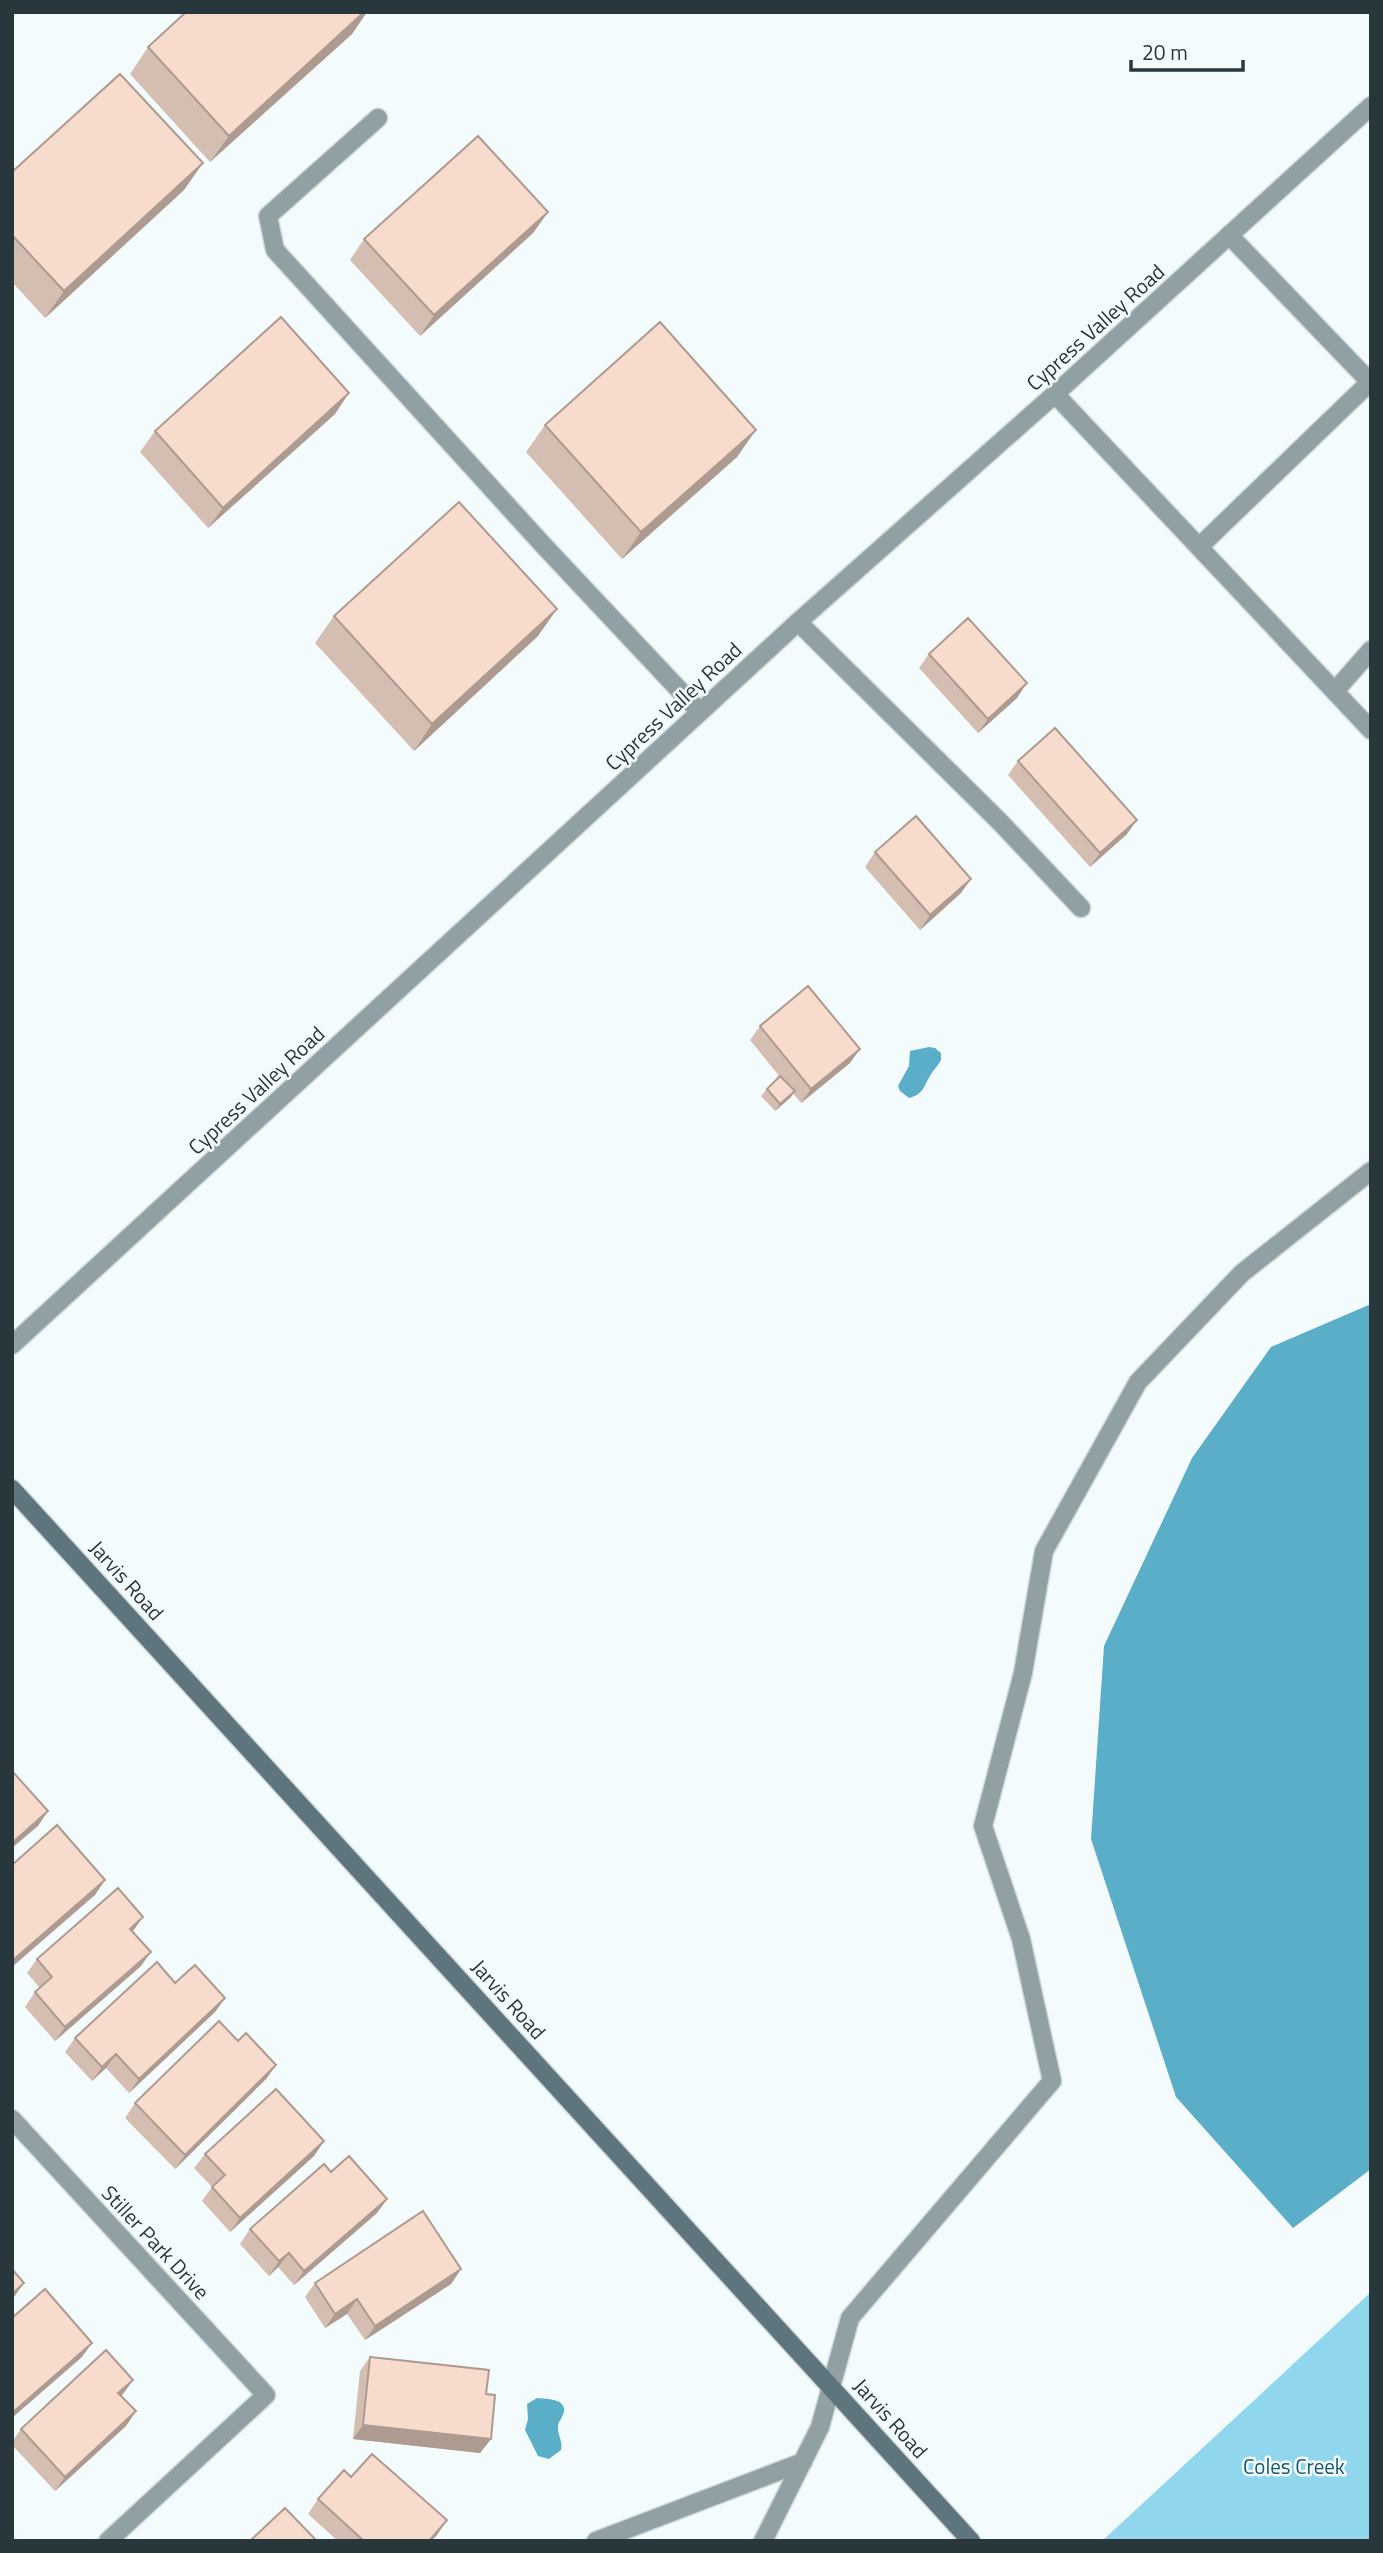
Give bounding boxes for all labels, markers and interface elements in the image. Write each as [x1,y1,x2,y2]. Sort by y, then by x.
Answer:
scale bar [1131,28,1243,72]
text: 20 m [1142,36,1188,68]
street label: Cypress Valley Road [1019,256,1171,398]
street label: Cypress Valley Road [597,634,749,778]
street label: Cypress Valley Road [180,1018,332,1162]
street label: Jarvis Road [82,1533,172,1627]
street label: Jarvis Road [464,1952,554,2046]
street label: Stiller Park Drive [94,2178,218,2306]
street label: Jarvis Road [846,2371,936,2465]
park label: Coles Creek [1243,2450,1345,2482]

